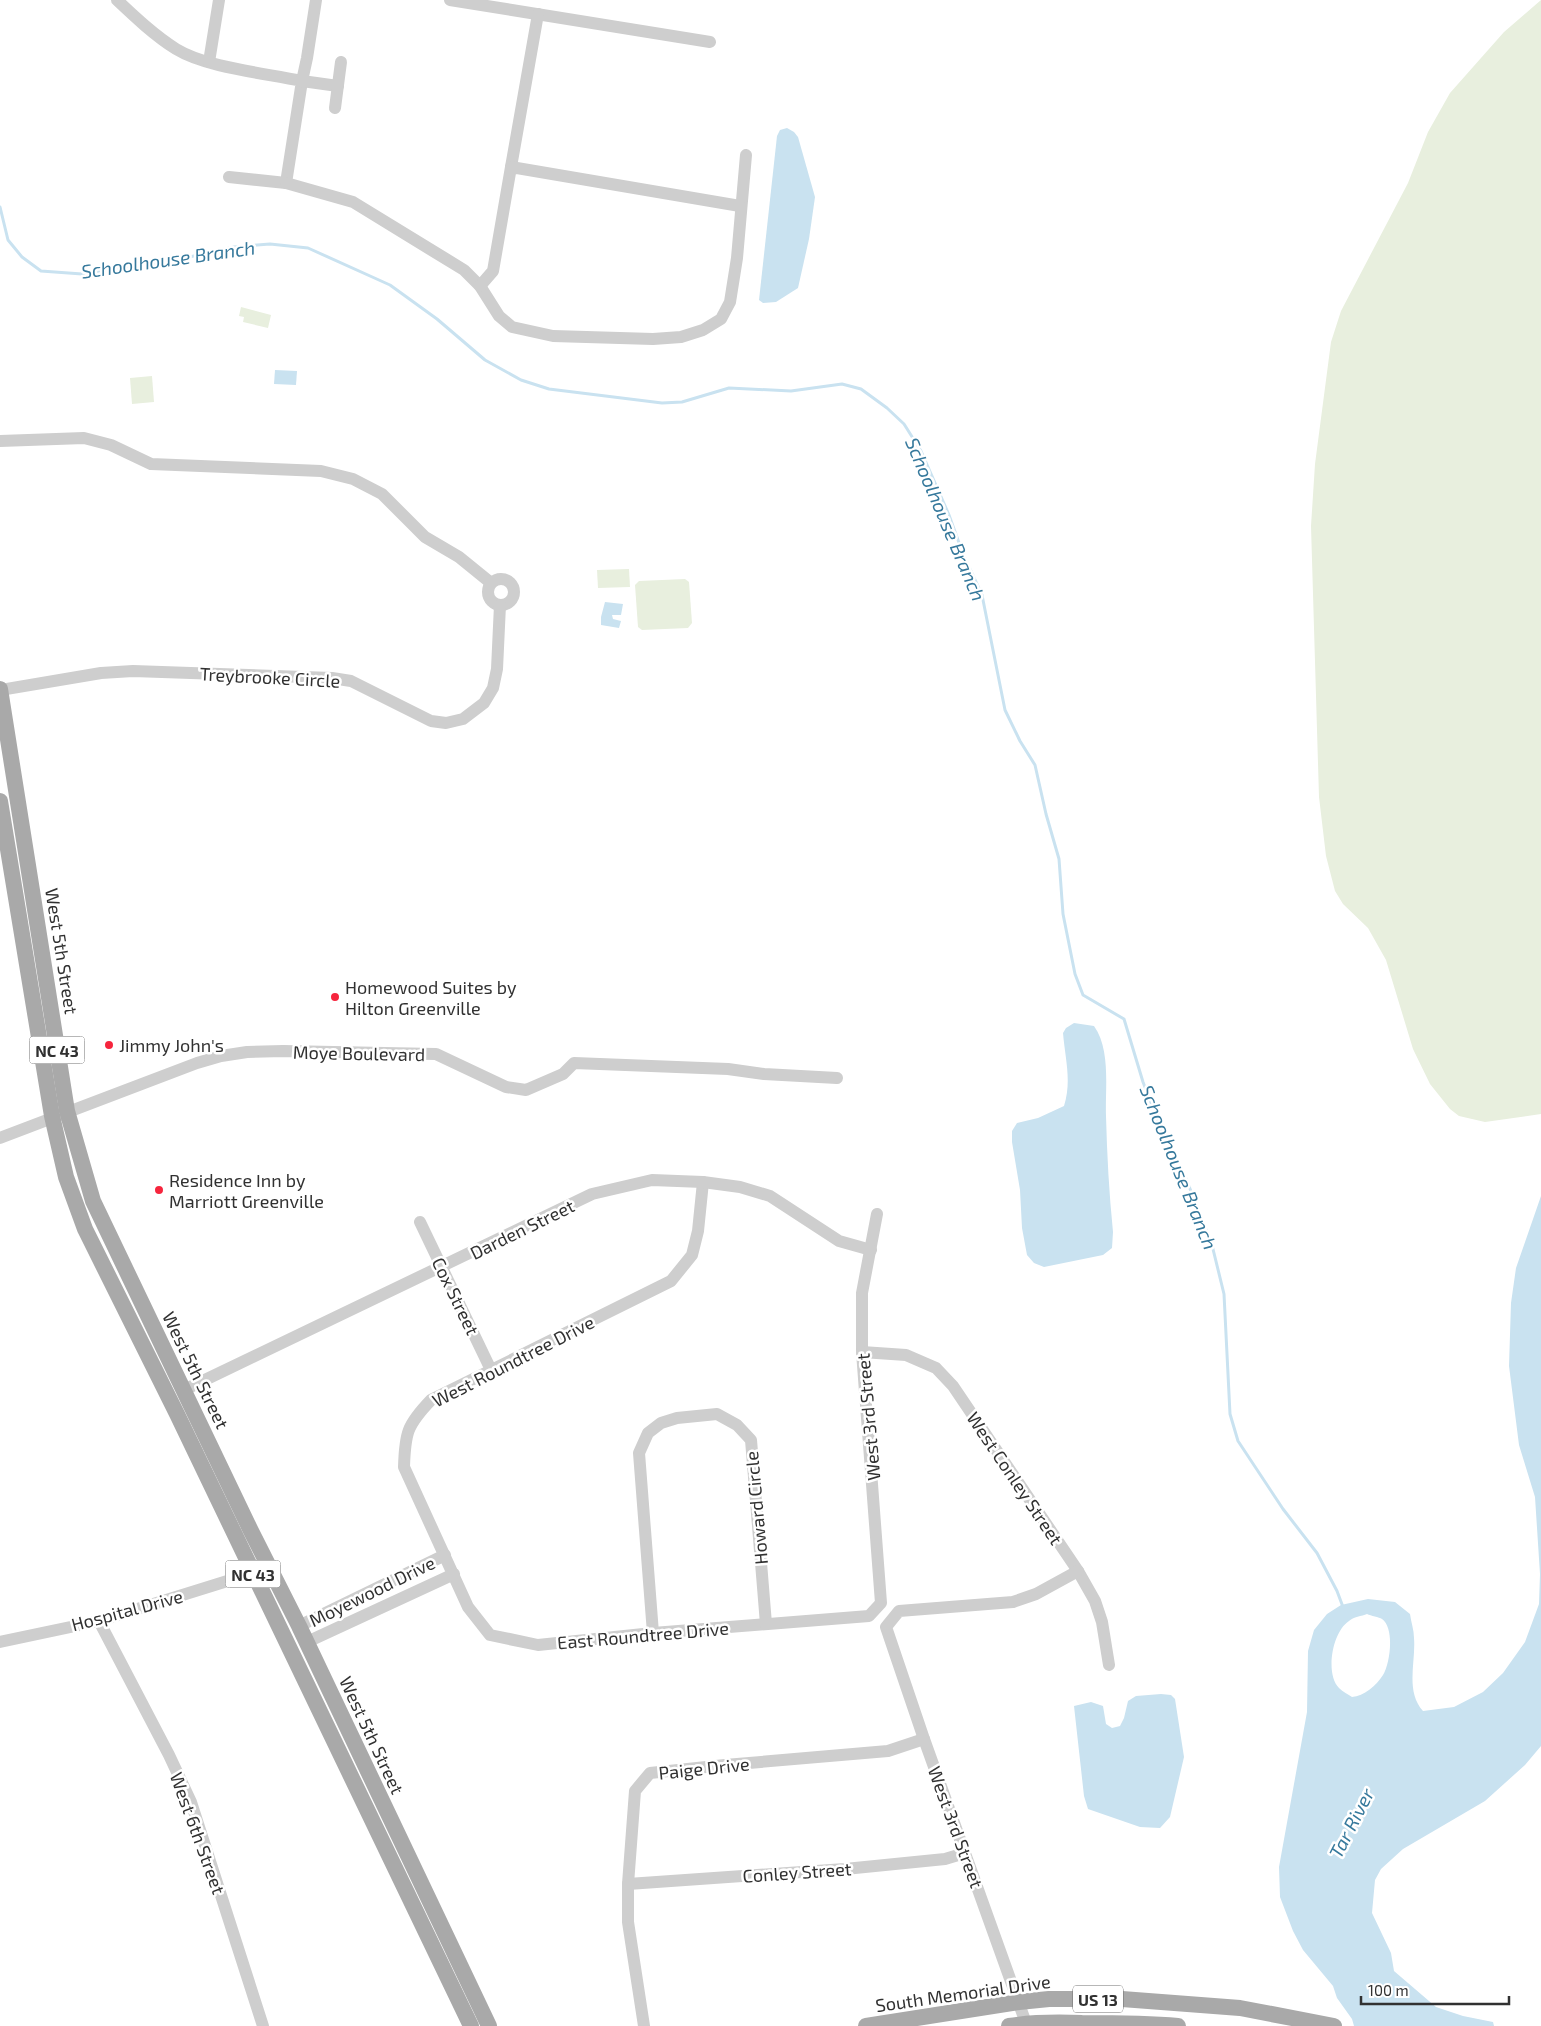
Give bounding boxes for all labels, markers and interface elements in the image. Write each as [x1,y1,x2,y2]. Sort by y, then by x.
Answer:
water label: Schoolhouse Branch [79,235,257,283]
water label: Schoolhouse Branch [901,434,991,604]
street label: Treybrooke Circle [199,662,341,692]
street label: West 5th Street [41,886,83,1016]
place label: Homewood Suites by Hilton Greenville [345,976,517,1019]
marker: Homewood Suites by Hilton Greenville [329,991,341,1003]
place label: Jimmy John's [119,1034,224,1056]
road number: NC 43 [30,1036,84,1064]
marker: Jimmy John's [103,1039,115,1051]
street label: Moye Boulevard [293,1041,425,1065]
water label: Schoolhouse Branch [1135,1081,1223,1253]
place label: Residence Inn by Marriott Greenville [169,1169,324,1212]
marker: Residence Inn by Marriott Greenville [153,1184,165,1196]
street label: Darden Street [466,1194,578,1264]
street label: Cox Street [428,1254,484,1339]
street label: West 5th Street [158,1308,234,1432]
street label: West Roundtree Drive [428,1311,598,1411]
street label: West 3rd Street [851,1352,885,1482]
street label: West Conley Street [962,1407,1068,1549]
street label: Howard Circle [740,1450,772,1566]
street label: Moyewood Drive [305,1551,439,1631]
road number: NC 43 [226,1560,280,1588]
street label: Hospital Drive [69,1585,185,1635]
street label: East Roundtree Drive [556,1617,730,1653]
street label: West 5th Street [335,1673,409,1798]
street label: Paige Drive [657,1752,751,1784]
street label: West 3rd Street [924,1763,988,1891]
street label: West 6th Street [166,1769,230,1897]
water label: Tar River [1324,1784,1379,1862]
street label: Conley Street [742,1857,852,1887]
street label: South Memorial Drive [874,1970,1052,2016]
scale bar [1361,1974,1508,2006]
text: 100 m [1368,1981,1409,1999]
road number: US 13 [1073,1986,1123,2012]

